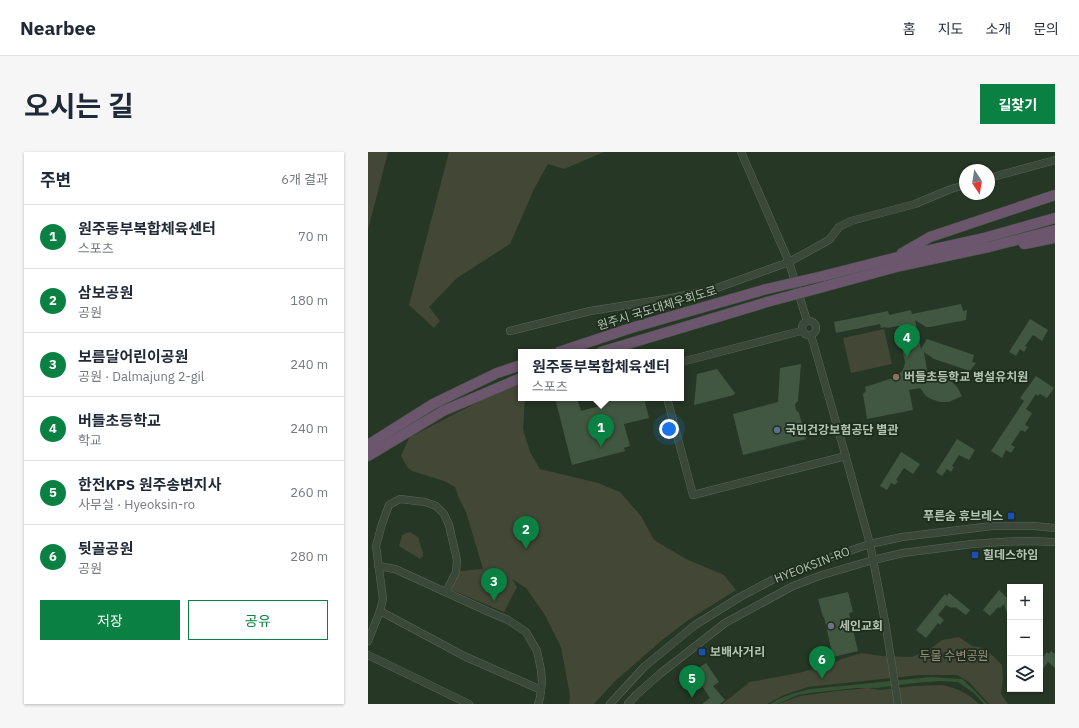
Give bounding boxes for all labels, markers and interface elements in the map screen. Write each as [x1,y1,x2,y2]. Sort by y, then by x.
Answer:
text: Nearbee [20,16,96,40]
text: 홈 [903,20,916,38]
text: 지도 [938,20,963,38]
text: 소개 [985,20,1011,38]
text: 문의 [1033,20,1059,38]
button: 길찾기 [980,84,1055,124]
text: 오시는 길 [24,87,134,124]
north arrow [959,164,995,200]
text: 주변 [40,169,71,191]
text: 6개 결과 [281,171,328,188]
text: 원주동부복합체육센터 [78,219,216,238]
text: 1 [49,228,57,245]
text: 70 m [298,228,328,245]
text: 스포츠 [78,240,114,257]
street label: 원주시 국도대체우회도로 [595,282,718,333]
text: 삼보공원 [78,283,133,302]
text: 2 [49,292,57,309]
text: 180 m [290,292,328,309]
text: 공원 [78,304,102,321]
pin: 4 [894,324,920,357]
text: 보름달어린이공원 [78,347,188,366]
popup [518,349,684,401]
text: 3 [49,356,57,373]
text: 240 m [290,356,328,373]
text: 원주동부복합체육센터 [532,357,670,376]
text: 공원 · Dalmajung 2-gil [78,368,204,385]
place label: 버들초등학교 병설유치원 [904,369,1028,384]
marker: 버들초등학교 병설유치원 [891,372,901,382]
text: 스포츠 [532,378,568,395]
text: 버들초등학교 [78,411,161,430]
pin: 1 [588,414,614,447]
your location [659,419,679,439]
text: 4 [49,420,57,437]
text: 240 m [290,420,328,437]
place label: 국민건강보험공단 별관 [785,422,898,437]
marker: 국민건강보험공단 별관 [772,425,782,435]
text: 학교 [78,432,102,449]
text: 한전KPS 원주송변지사 [78,475,221,494]
text: 5 [49,484,57,501]
text: 260 m [290,484,328,501]
text: 사무실 · Hyeoksin-ro [78,496,195,513]
place label: 푸른숨 휴브레스 [923,508,1003,523]
marker: 푸른숨 휴브레스 [1006,511,1016,521]
pin: 2 [513,516,539,549]
text: 뒷골공원 [78,539,133,558]
street label: HYEOKSIN-RO [772,543,852,586]
place label: 힐데스하임 [983,547,1038,562]
text: 6 [49,548,57,565]
text: 280 m [290,548,328,565]
marker: 힐데스하임 [970,550,980,560]
text: 공원 [78,560,102,577]
pin: 3 [481,568,507,601]
map controls [1007,584,1043,692]
button: + [1007,584,1043,620]
button: 저장 [40,600,180,640]
button: 공유 [188,600,328,640]
place label: 세인교회 [839,618,883,633]
button: − [1007,620,1043,656]
marker: 세인교회 [826,621,836,631]
place label: 보배사거리 [710,644,765,659]
pin: 6 [809,646,835,679]
marker: 보배사거리 [697,647,707,657]
park label: 두물 수변공원 [919,648,989,663]
button: layers [1007,656,1043,692]
pin: 5 [679,665,705,698]

